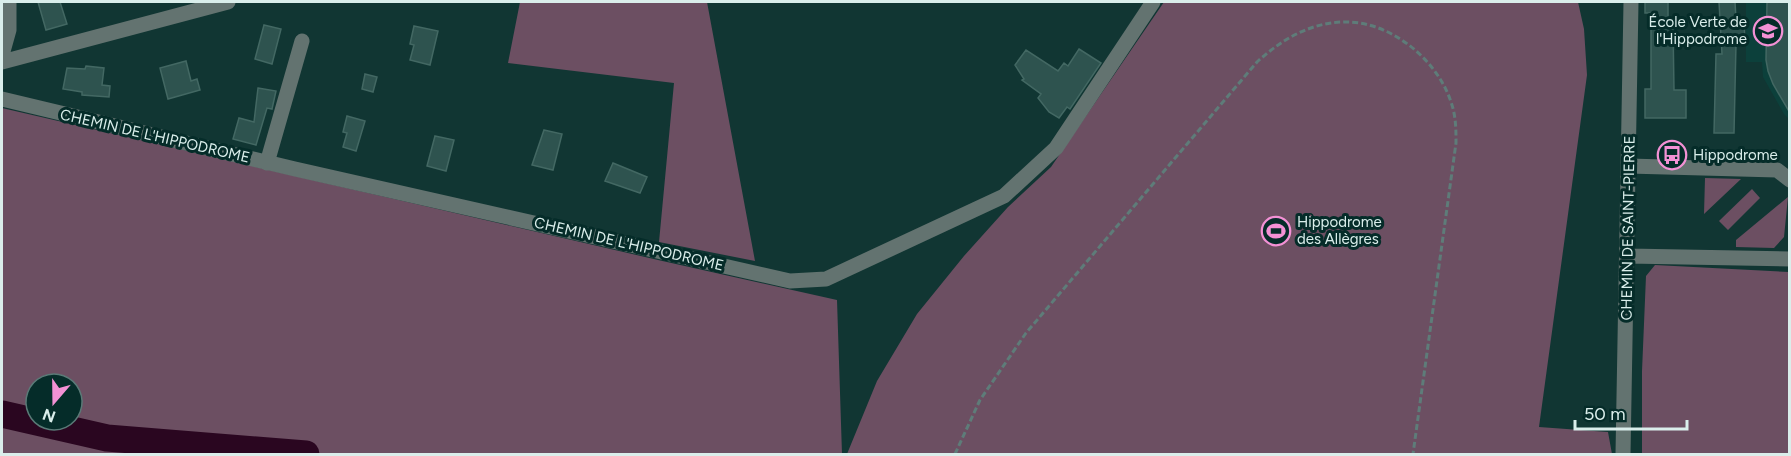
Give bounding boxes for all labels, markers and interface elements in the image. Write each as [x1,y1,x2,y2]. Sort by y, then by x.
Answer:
place label: École Verte de l'Hippodrome [1649,13,1747,48]
school or university icon: École Verte de l'Hippodrome [1752,15,1784,47]
street label: CHEMIN DE L'HIPPODROME [58,105,252,167]
street label: CHEMIN DE SAINT-PIERRE [1617,135,1639,321]
bus stop icon: Hippodrome [1656,139,1688,171]
place label: Hippodrome [1693,146,1778,164]
street label: CHEMIN DE L'HIPPODROME [532,213,726,275]
place label: Hippodrome des Allègres [1297,213,1382,248]
sports icon: Hippodrome des Allègres [1260,215,1292,247]
north arrow [24,372,84,432]
scale bar [1575,393,1688,431]
text: 50 m [1584,403,1626,425]
text: N [40,405,58,427]

